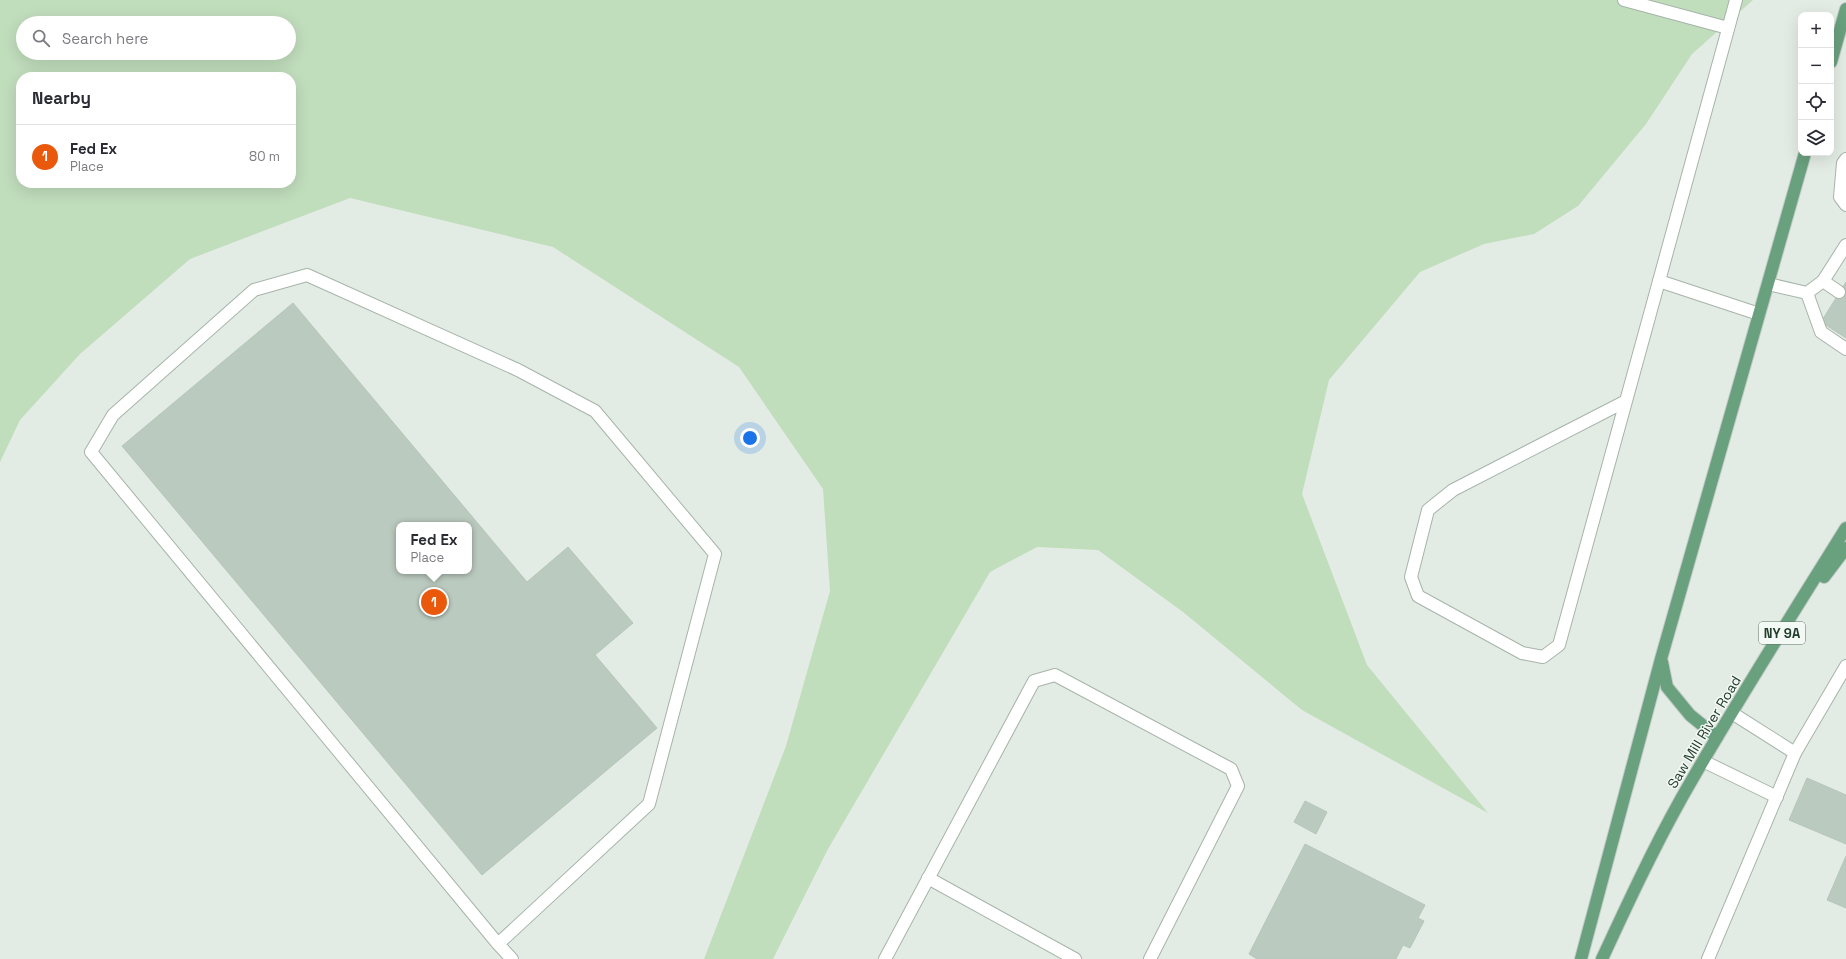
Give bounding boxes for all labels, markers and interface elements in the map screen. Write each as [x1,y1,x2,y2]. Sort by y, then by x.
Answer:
map controls [1798,12,1834,156]
button: + [1798,12,1834,48]
search box [16,16,296,60]
icon: search [30,27,52,49]
text: Search here [62,29,148,48]
button: − [1798,48,1834,84]
button: locate [1798,84,1834,120]
text: Nearby [32,87,91,109]
button: layers [1798,120,1834,156]
text: Fed Ex [70,139,117,158]
text: 1 [42,148,48,165]
text: 80 m [249,148,280,165]
text: Place [70,158,104,175]
your location [740,428,760,448]
popup [396,522,472,574]
text: Fed Ex [410,530,458,549]
text: Place [410,549,444,566]
pin: 1 [421,587,447,617]
road number: NY 9A [1759,622,1805,644]
street label: Saw Mill River Road [1663,672,1745,792]

